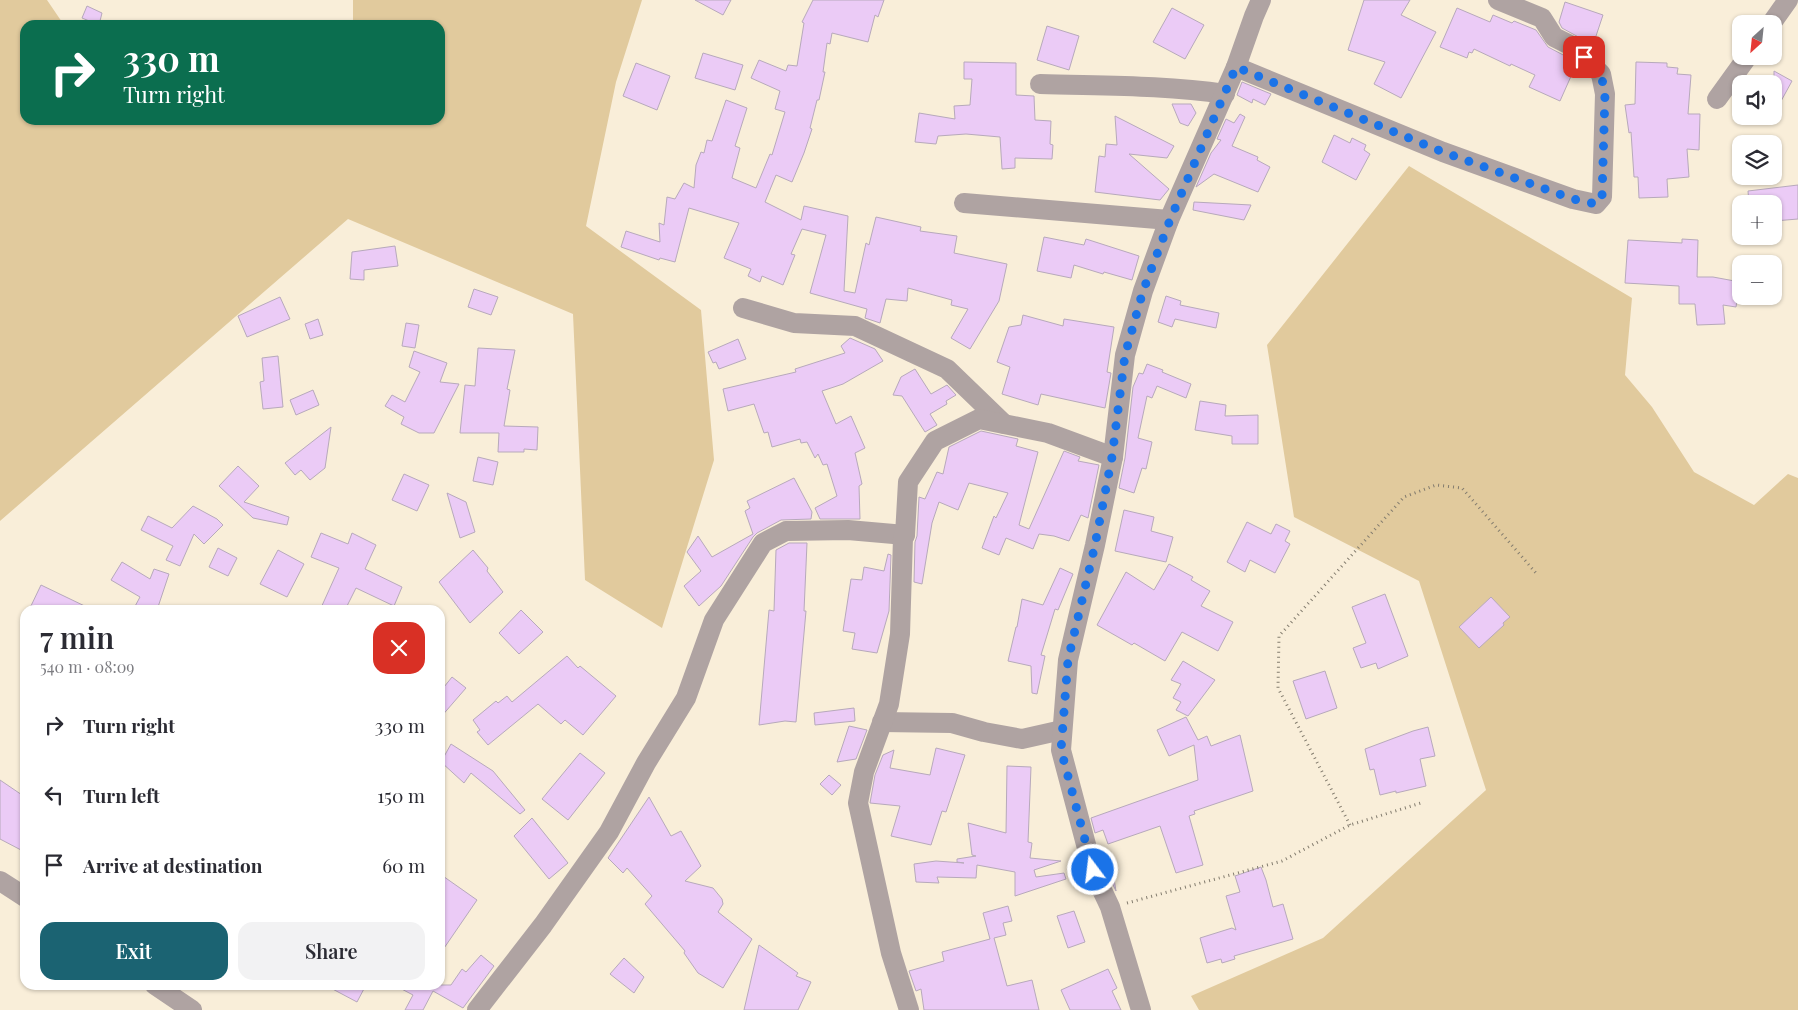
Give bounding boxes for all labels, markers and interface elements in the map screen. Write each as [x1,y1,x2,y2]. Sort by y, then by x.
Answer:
north arrow [1732,15,1782,65]
map controls [1732,15,1782,305]
text: 330 m [123,34,220,81]
pin [1563,36,1605,78]
icon: right [40,40,105,105]
icon: arrive [1570,43,1598,71]
button: sound [1732,75,1782,125]
text: Turn right [123,79,225,109]
button: layers [1732,135,1782,185]
button: + [1732,195,1782,245]
button: − [1732,255,1782,305]
text: 7 min [40,617,114,657]
button: close [373,622,425,674]
text: 540 m · 08:09 [40,656,134,677]
icon: right [40,711,68,739]
text: Turn right [83,712,175,738]
text: 330 m [375,712,425,738]
icon: left [40,781,68,809]
text: Turn left [83,782,160,808]
text: 150 m [377,782,425,808]
position arrow [1066,843,1118,895]
icon: arrive [40,851,68,879]
text: Arrive at destination [83,852,263,878]
text: 60 m [382,852,425,878]
button: Exit [40,922,228,980]
button: Share [238,922,425,980]

